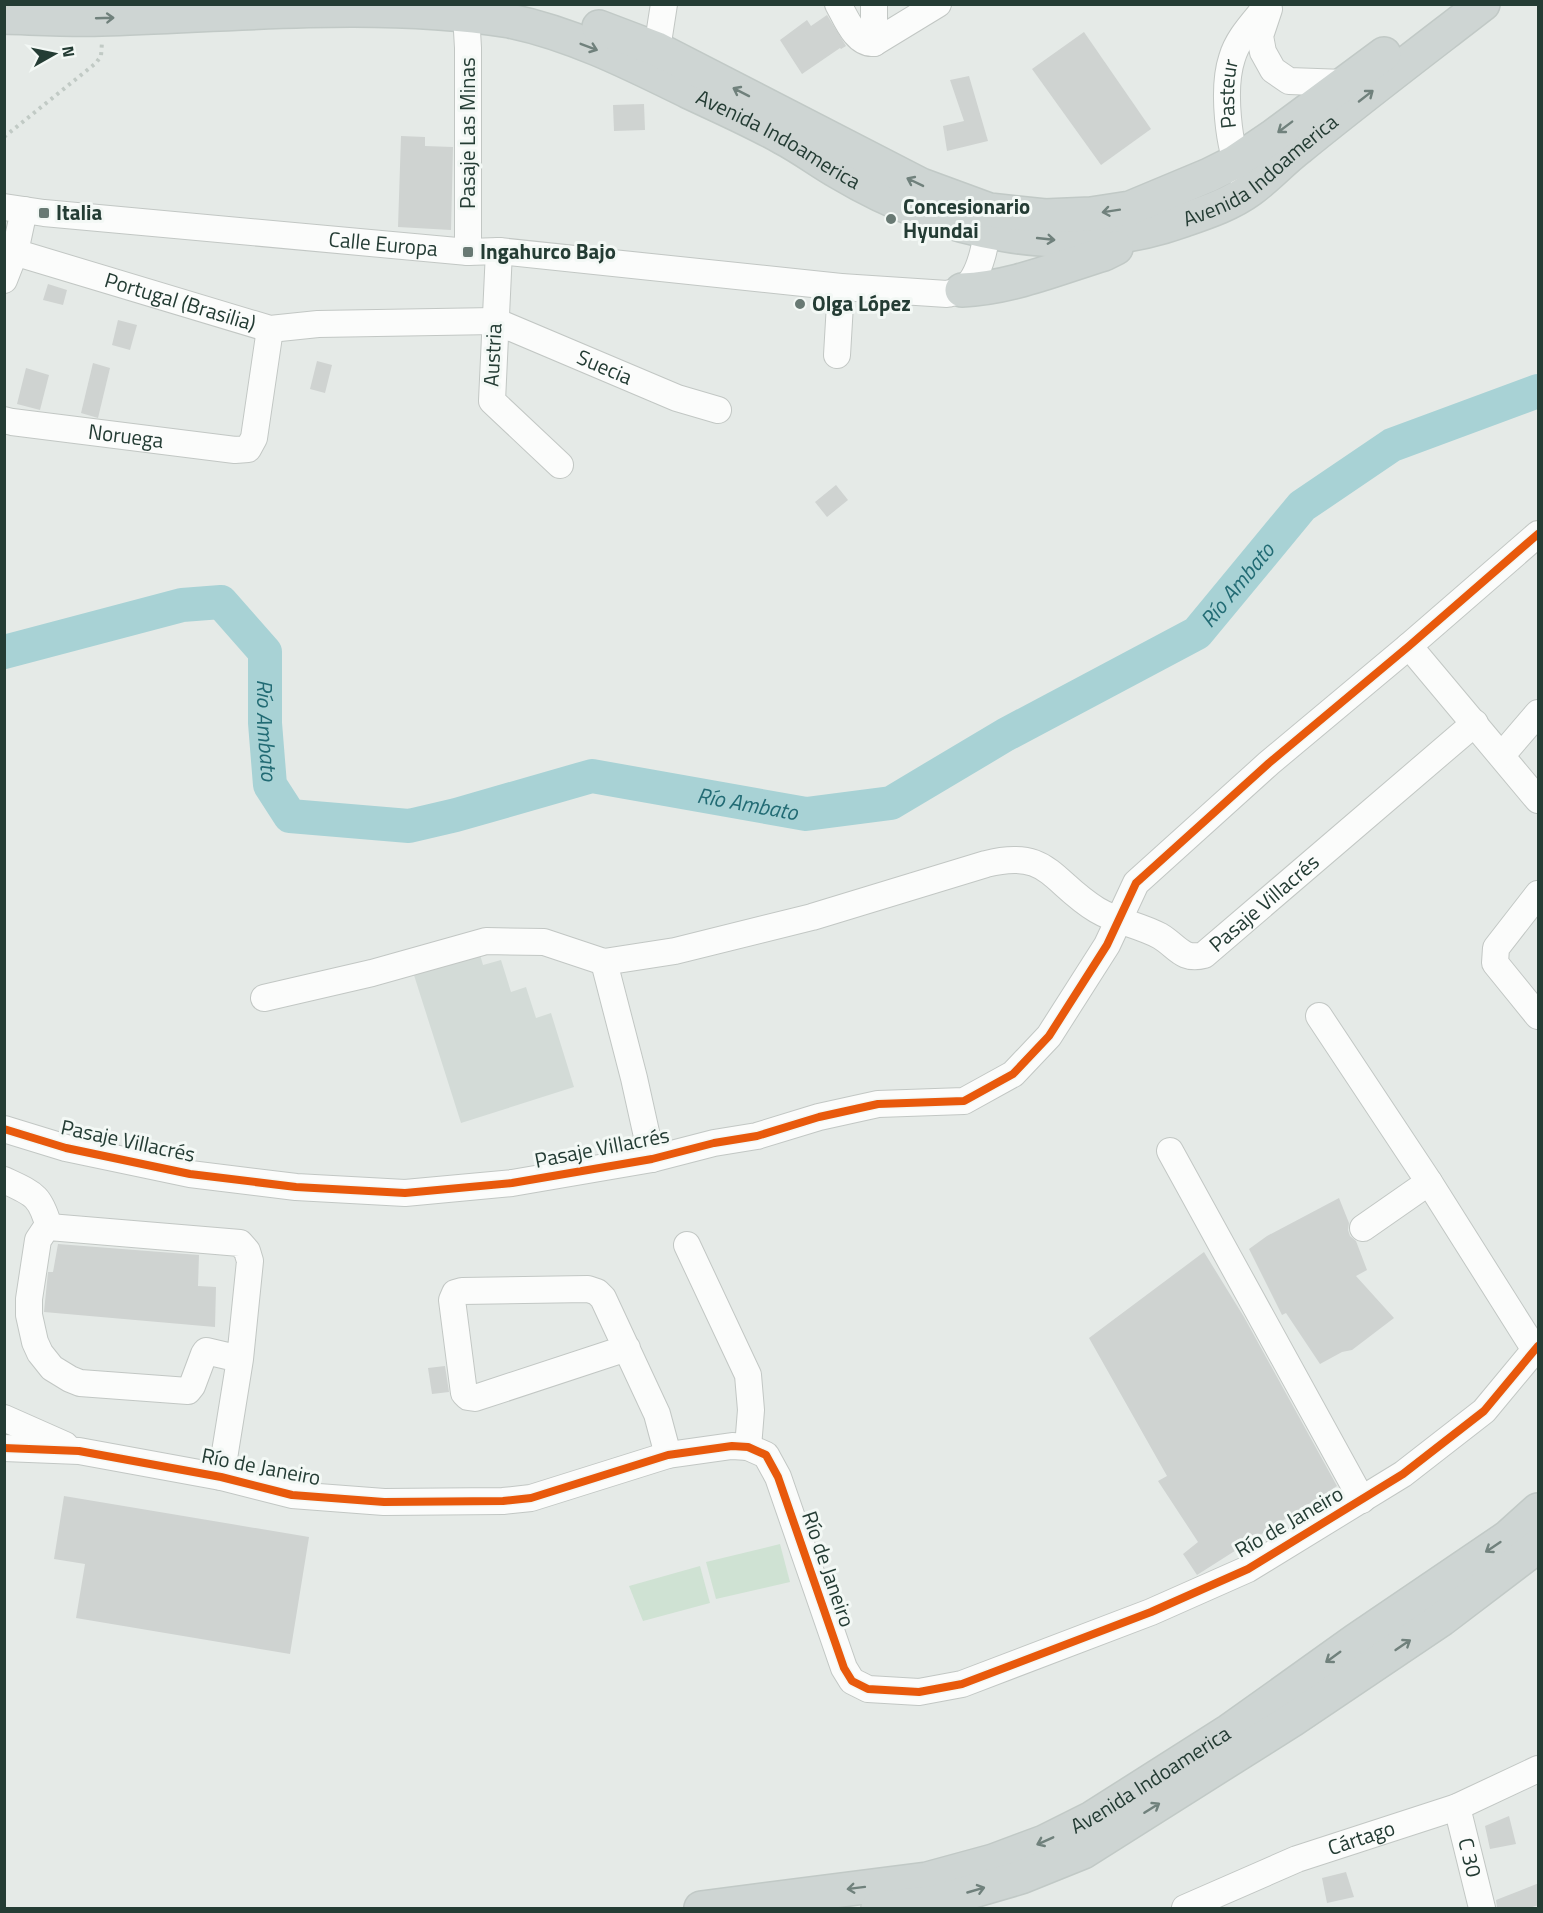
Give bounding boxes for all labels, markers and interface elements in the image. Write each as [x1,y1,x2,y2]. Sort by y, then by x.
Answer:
one-way arrow [94,13,114,24]
north arrow [24,24,84,84]
one-way arrow [579,42,597,53]
text: N [56,44,82,59]
street label: Pasteur [1210,55,1246,130]
street label: Pasaje Las Minas [451,57,483,209]
street label: Avenida Indoamerica [691,81,867,197]
one-way arrow [733,86,751,98]
one-way arrow [1358,89,1374,102]
street label: Avenida Indoamerica [1178,105,1345,234]
one-way arrow [1277,121,1293,133]
one-way arrow [906,176,924,187]
place label: Concesionario Hyundai [903,190,1030,246]
place label: Italia [56,196,102,228]
marker: Italia [37,206,51,220]
one-way arrow [1102,206,1121,217]
marker: Concesionario Hyundai [884,212,898,226]
street label: Calle Europa [327,222,440,264]
one-way arrow [1036,234,1055,245]
place label: Ingahurco Bajo [480,235,616,267]
marker: Ingahurco Bajo [461,245,475,259]
street label: Portugal (Brasilia) [101,263,260,339]
place label: Olga López [812,287,911,319]
marker: Olga López [793,297,807,311]
street label: Austria [474,322,510,387]
street label: Suecia [572,340,638,393]
street label: Noruega [87,415,166,456]
water label: Río Ambato [1191,534,1283,635]
water label: Río Ambato [248,679,287,783]
water label: Río Ambato [694,778,802,829]
street label: Pasaje Villacrés [1201,846,1326,959]
street label: Pasaje Villacrés [58,1110,198,1170]
street label: Pasaje Villacrés [532,1118,672,1176]
street label: Río de Janeiro [199,1439,324,1493]
street label: Río de Janeiro [1228,1477,1349,1565]
street label: Río de Janeiro [794,1506,864,1631]
one-way arrow [1486,1541,1502,1553]
one-way arrow [1395,1638,1412,1651]
one-way arrow [1325,1651,1341,1663]
street label: Avenida Indoamerica [1065,1717,1237,1841]
one-way arrow [1143,1802,1160,1814]
street label: Cártago [1323,1811,1399,1863]
street label: C 30 [1450,1834,1491,1880]
one-way arrow [1036,1836,1054,1847]
one-way arrow [847,1882,867,1893]
one-way arrow [966,1884,985,1895]

